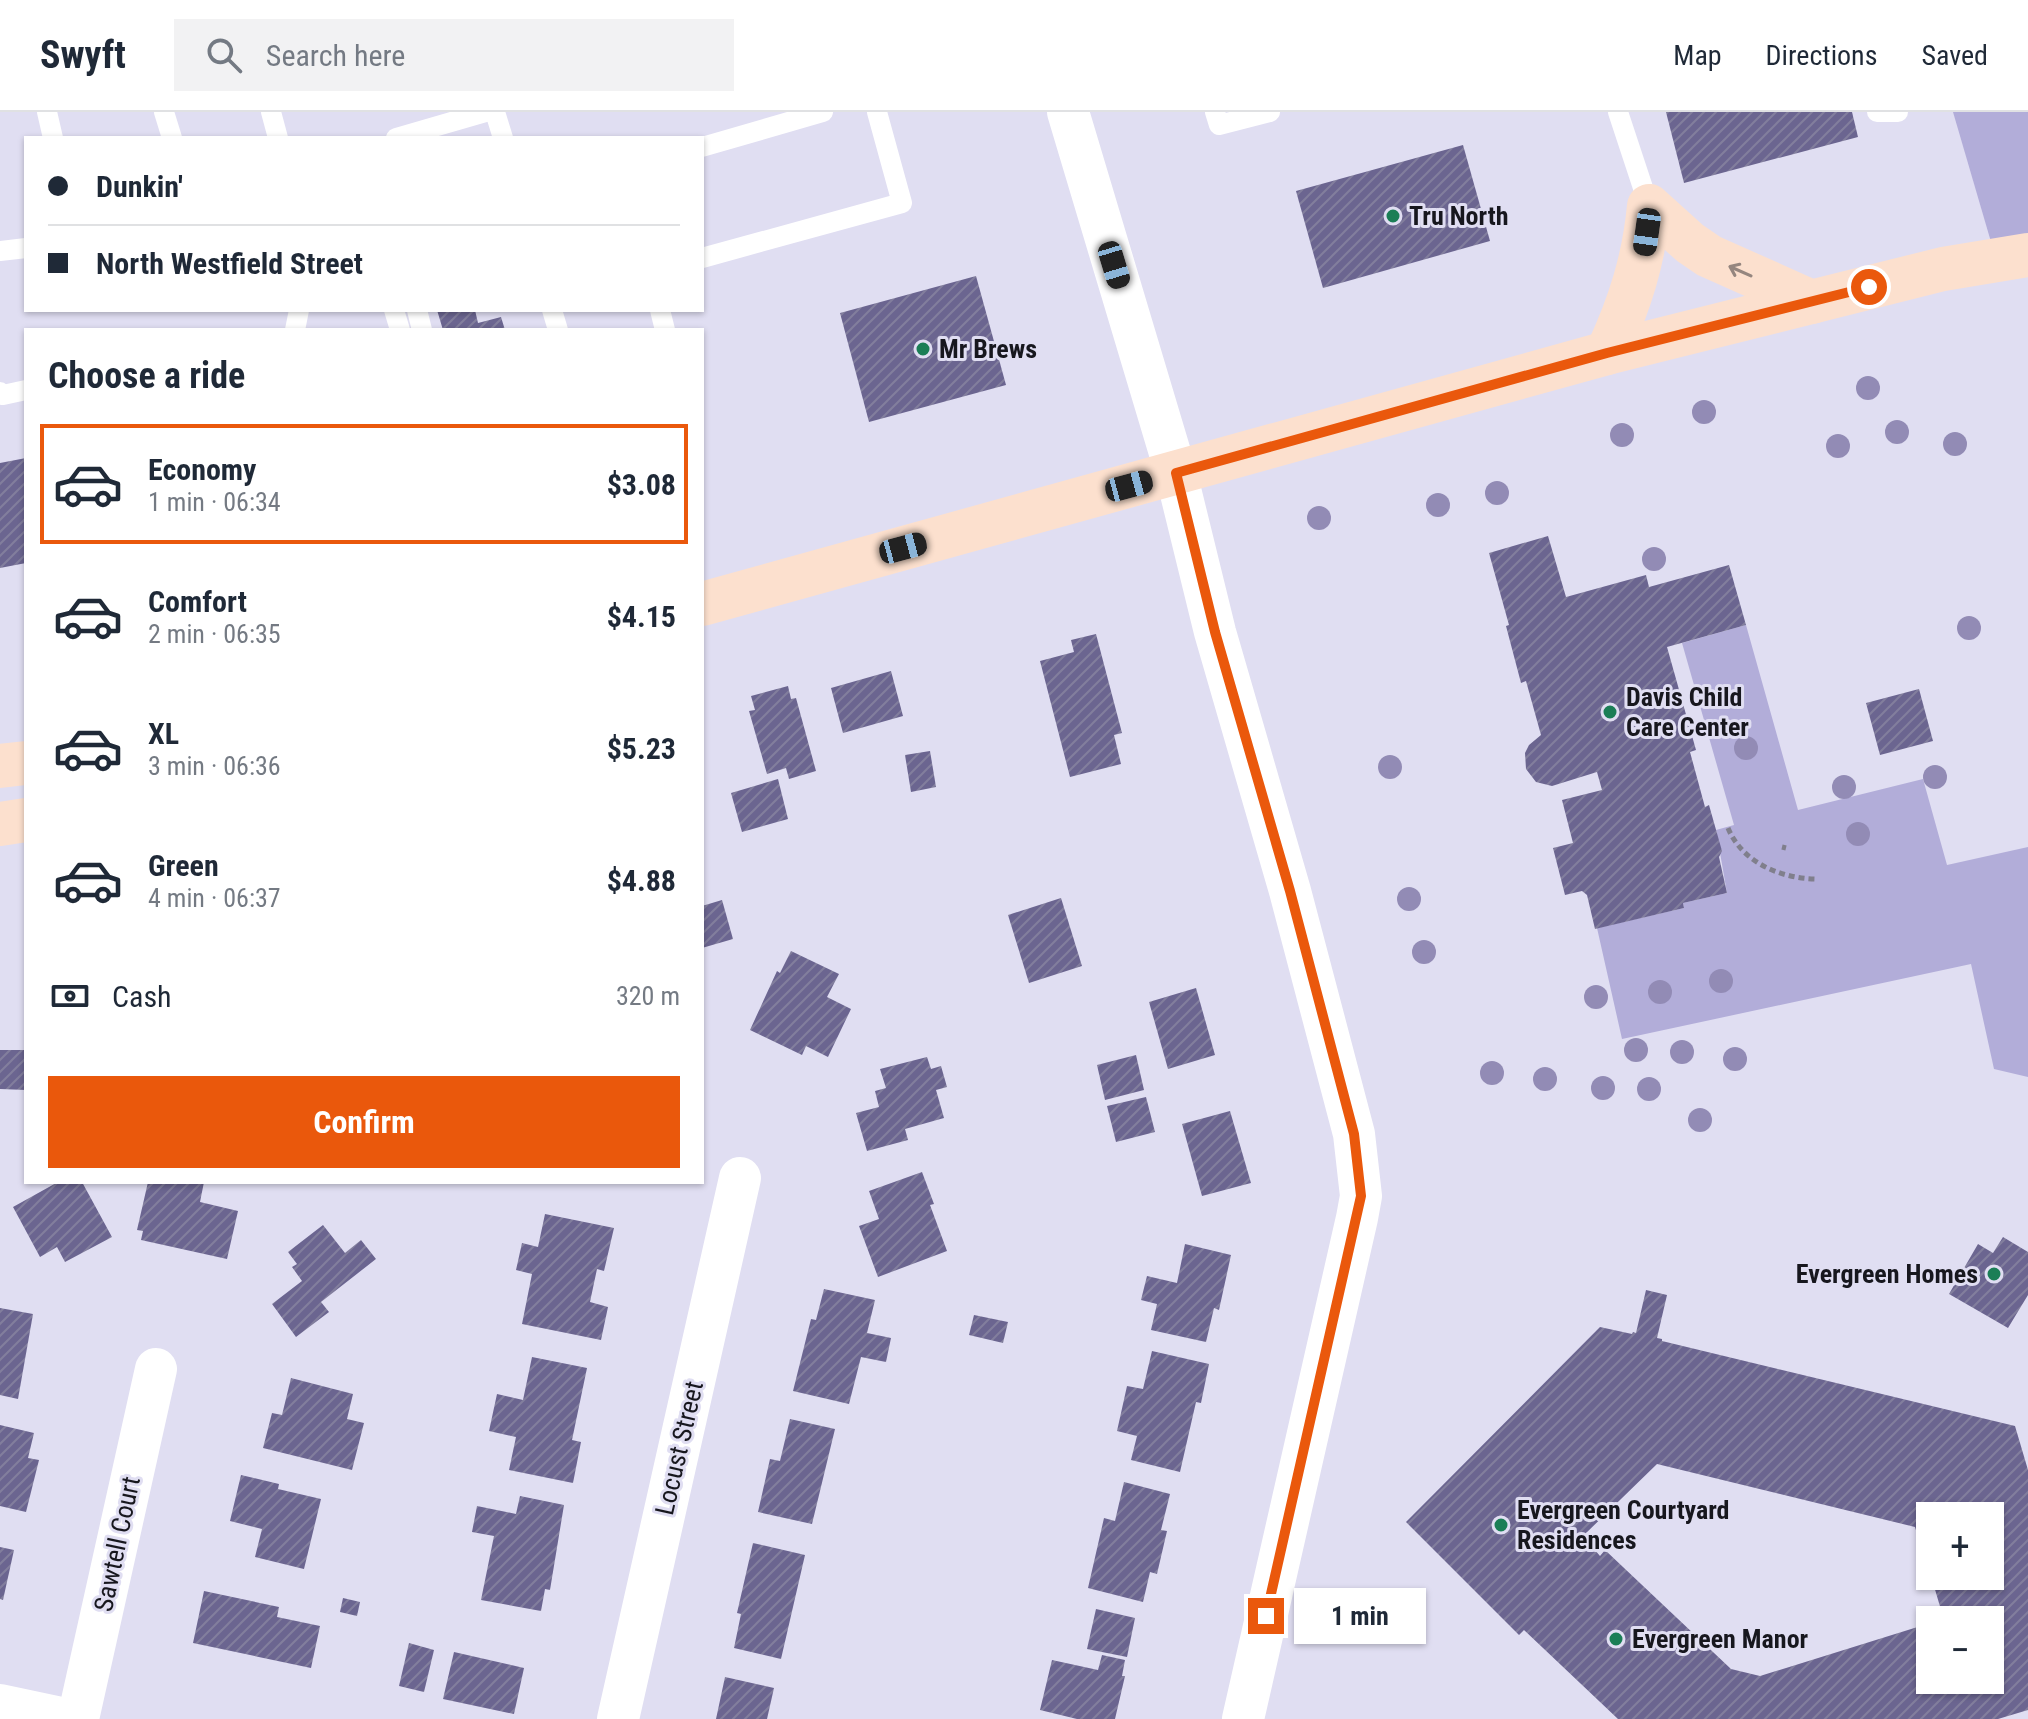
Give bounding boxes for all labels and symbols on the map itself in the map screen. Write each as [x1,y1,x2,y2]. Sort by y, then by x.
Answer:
place label: Tru North [1409,201,1509,231]
marker: Tru North [1384,207,1402,225]
car [1632,207,1662,257]
car [1096,239,1132,291]
one-way arrow [1728,263,1753,278]
route start [1851,269,1887,305]
place label: Mr Brews [939,334,1037,364]
marker: Mr Brews [914,340,932,358]
car [1103,468,1155,504]
car [877,530,929,566]
place label: Davis Child Care Center [1626,682,1749,742]
marker: Davis Child Care Center [1601,703,1619,721]
place label: Evergreen Homes [1796,1259,1978,1289]
marker: Evergreen Homes [1985,1265,2003,1283]
street label: Locust Street [649,1378,709,1518]
street label: Sawtell Court [88,1474,146,1614]
place label: Evergreen Courtyard Residences [1517,1495,1730,1555]
marker: Evergreen Courtyard Residences [1492,1516,1510,1534]
callout: 1 min [1294,1588,1426,1644]
route end [1248,1598,1284,1634]
place label: Evergreen Manor [1632,1624,1809,1654]
marker: Evergreen Manor [1607,1630,1625,1648]

